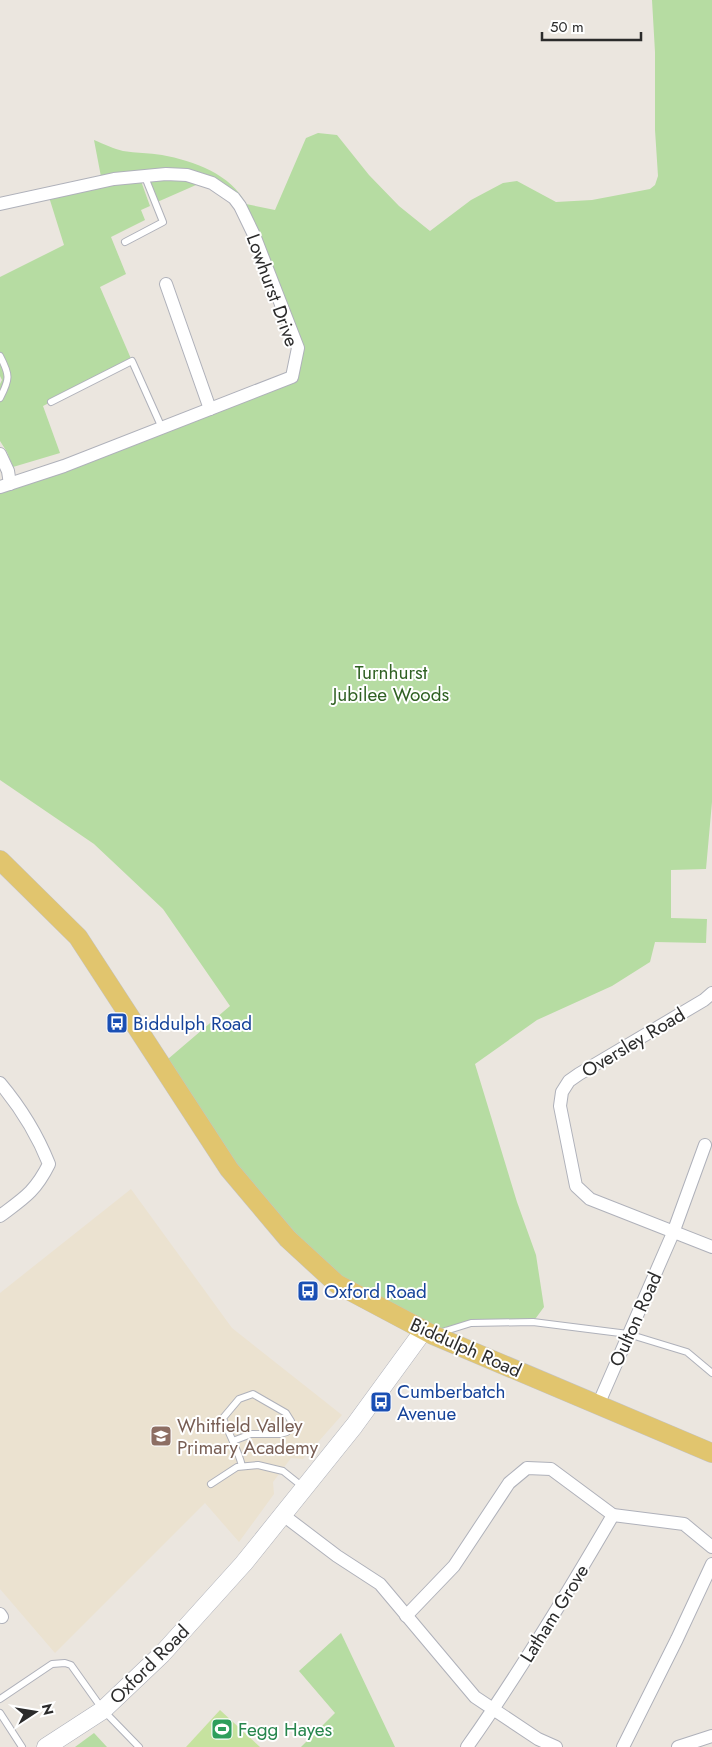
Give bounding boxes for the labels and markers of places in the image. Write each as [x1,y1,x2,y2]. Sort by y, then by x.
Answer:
place label: Biddulph Road [133,1010,252,1037]
bus stop icon: Biddulph Road [105,1011,129,1035]
place label: Oxford Road [324,1278,427,1305]
bus stop icon: Oxford Road [296,1279,320,1303]
place label: Cumberbatch Avenue [397,1378,506,1427]
bus stop icon: Cumberbatch Avenue [369,1390,393,1414]
place label: Whitfield Valley Primary Academy [177,1412,319,1461]
school or university icon: Whitfield Valley Primary Academy [149,1424,173,1448]
place label: Fegg Hayes [238,1716,333,1743]
sports icon: Fegg Hayes [210,1717,234,1741]

